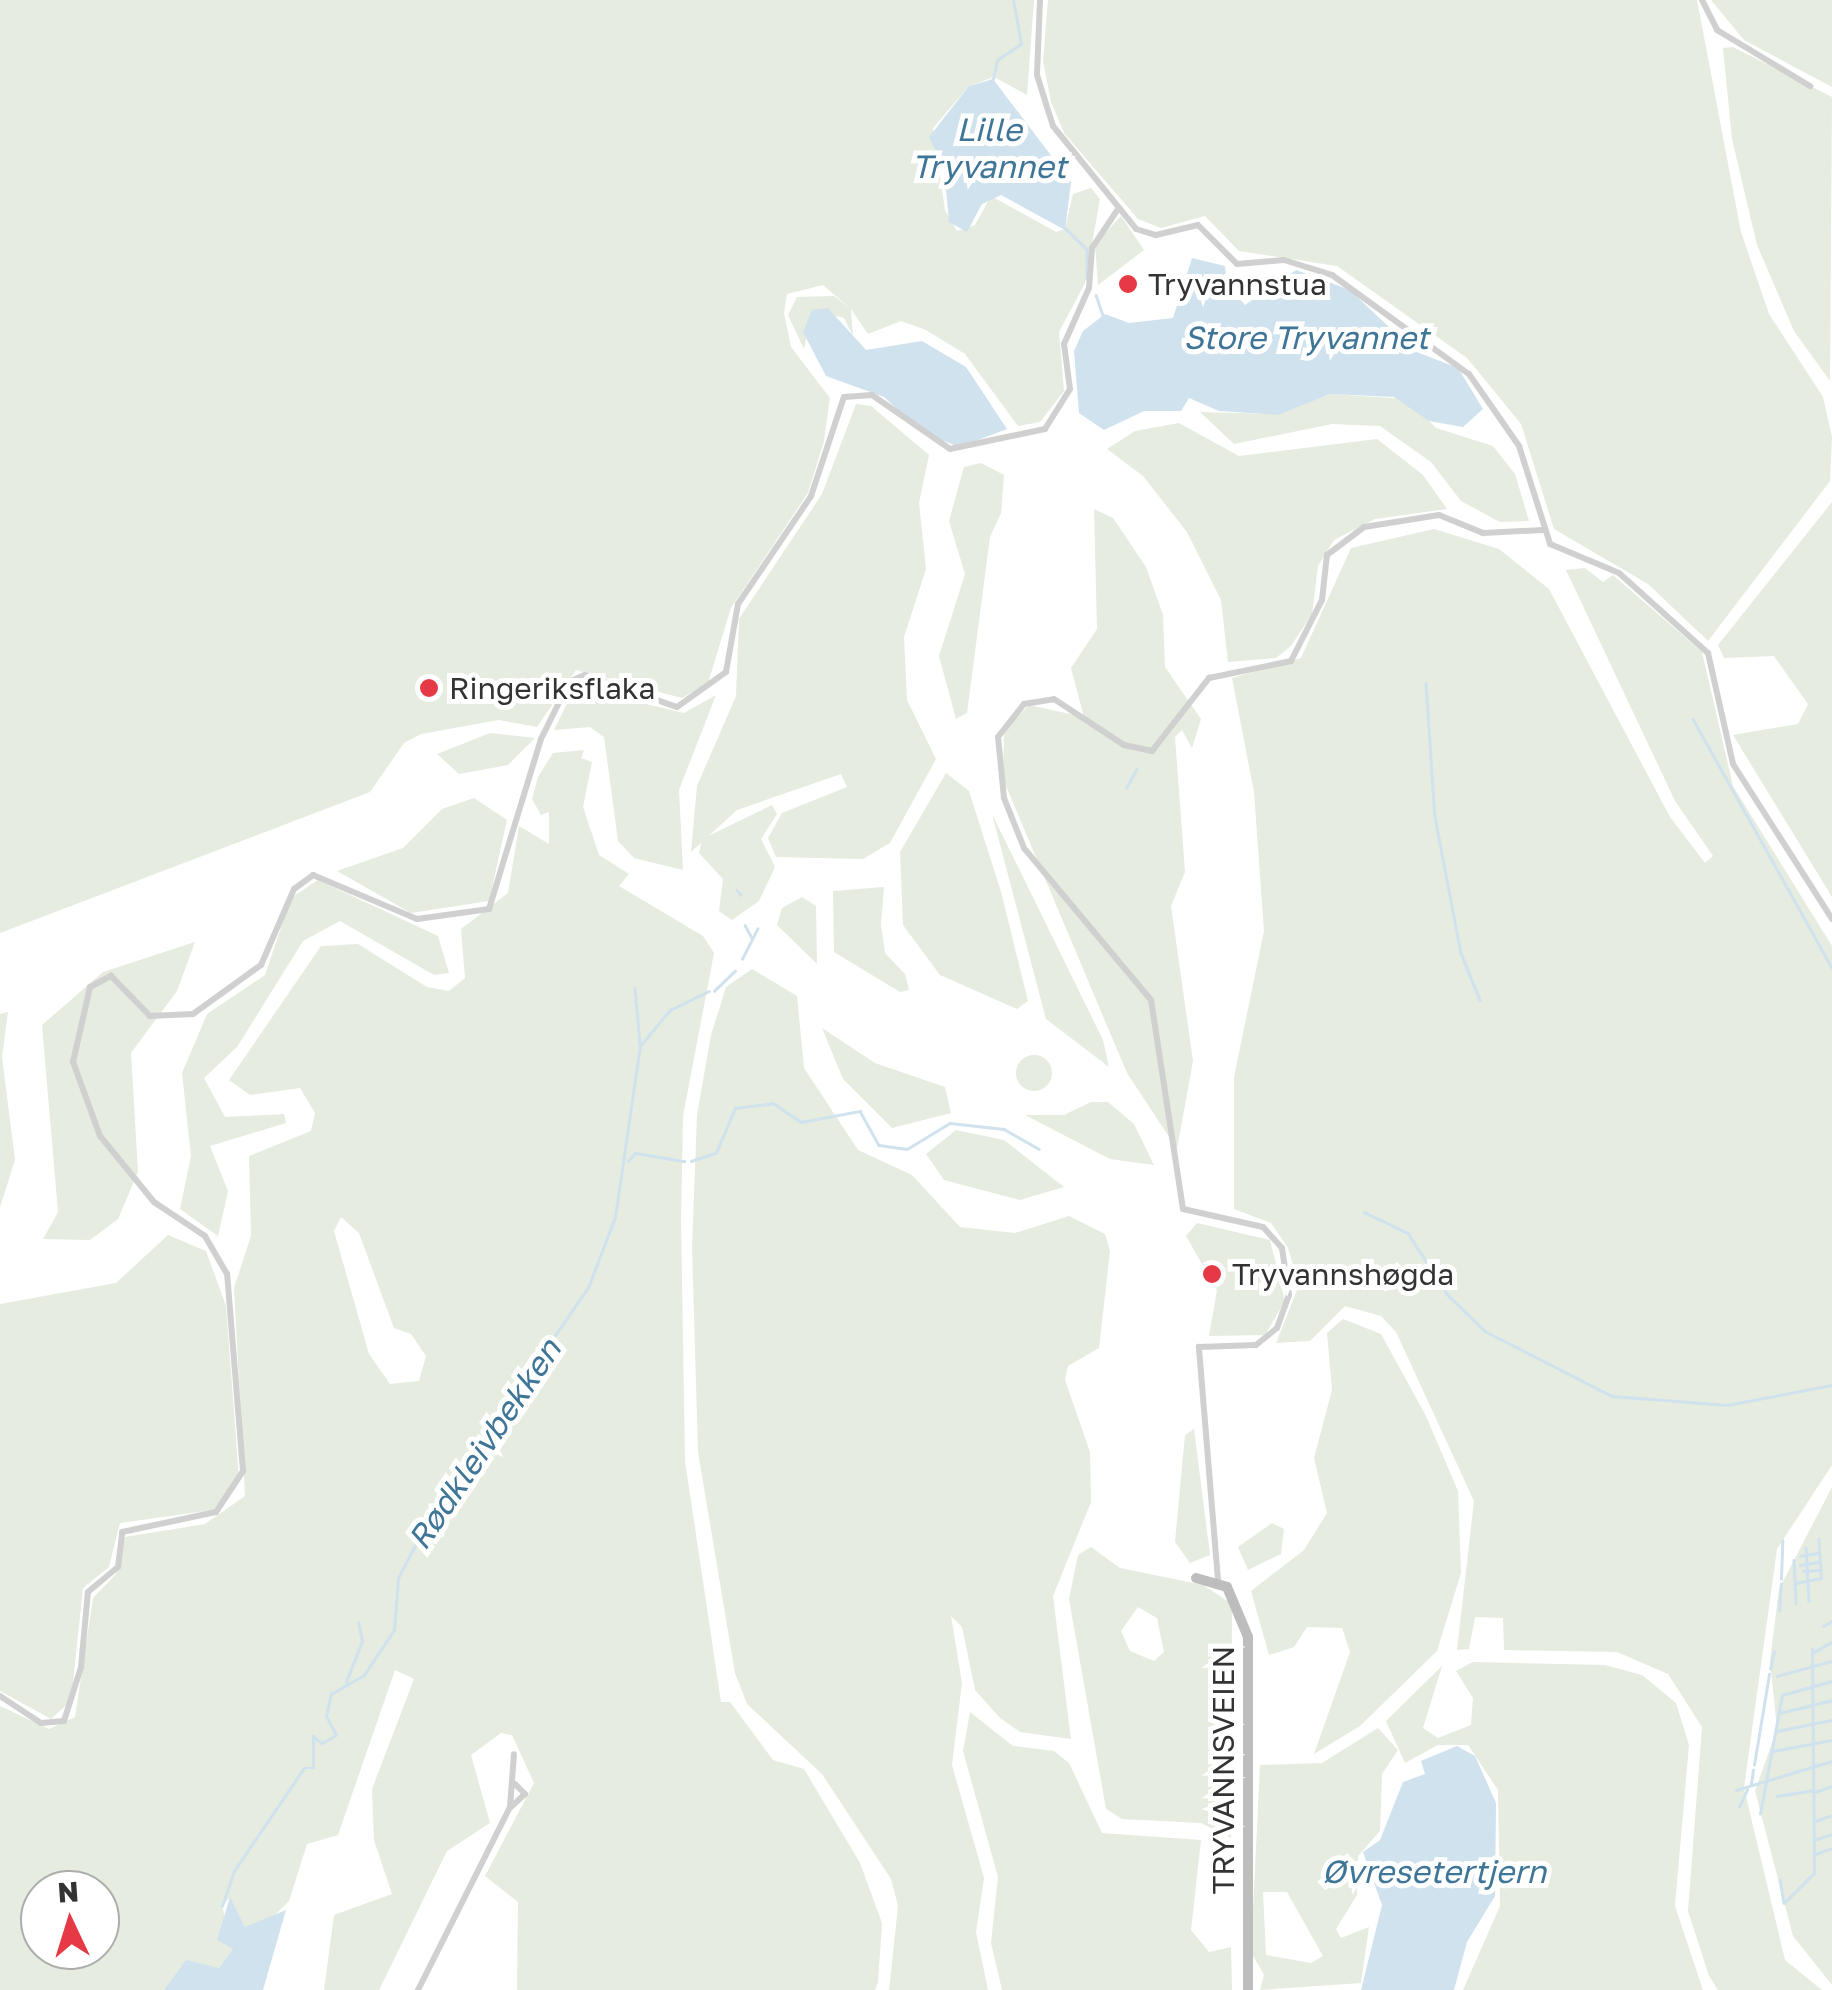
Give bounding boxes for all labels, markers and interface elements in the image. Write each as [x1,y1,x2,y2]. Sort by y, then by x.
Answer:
water label: Lille Tryvannet [911,111,1067,186]
place label: Tryvannstua [1148,266,1327,302]
marker: Tryvannstua [1117,273,1139,295]
water label: Store Tryvannet [1183,318,1429,356]
place label: Ringeriksflaka [449,670,655,706]
marker: Ringeriksflaka [418,677,440,699]
place label: Tryvannshøgda [1232,1256,1454,1292]
marker: Tryvannshøgda [1201,1263,1223,1285]
water label: Rødkleivbekken [399,1332,569,1556]
street label: TRYVANNSVEIEN [1205,1646,1241,1894]
water label: Øvresetertjern [1322,1852,1546,1890]
north arrow [20,1870,120,1970]
text: N [56,1874,80,1909]

